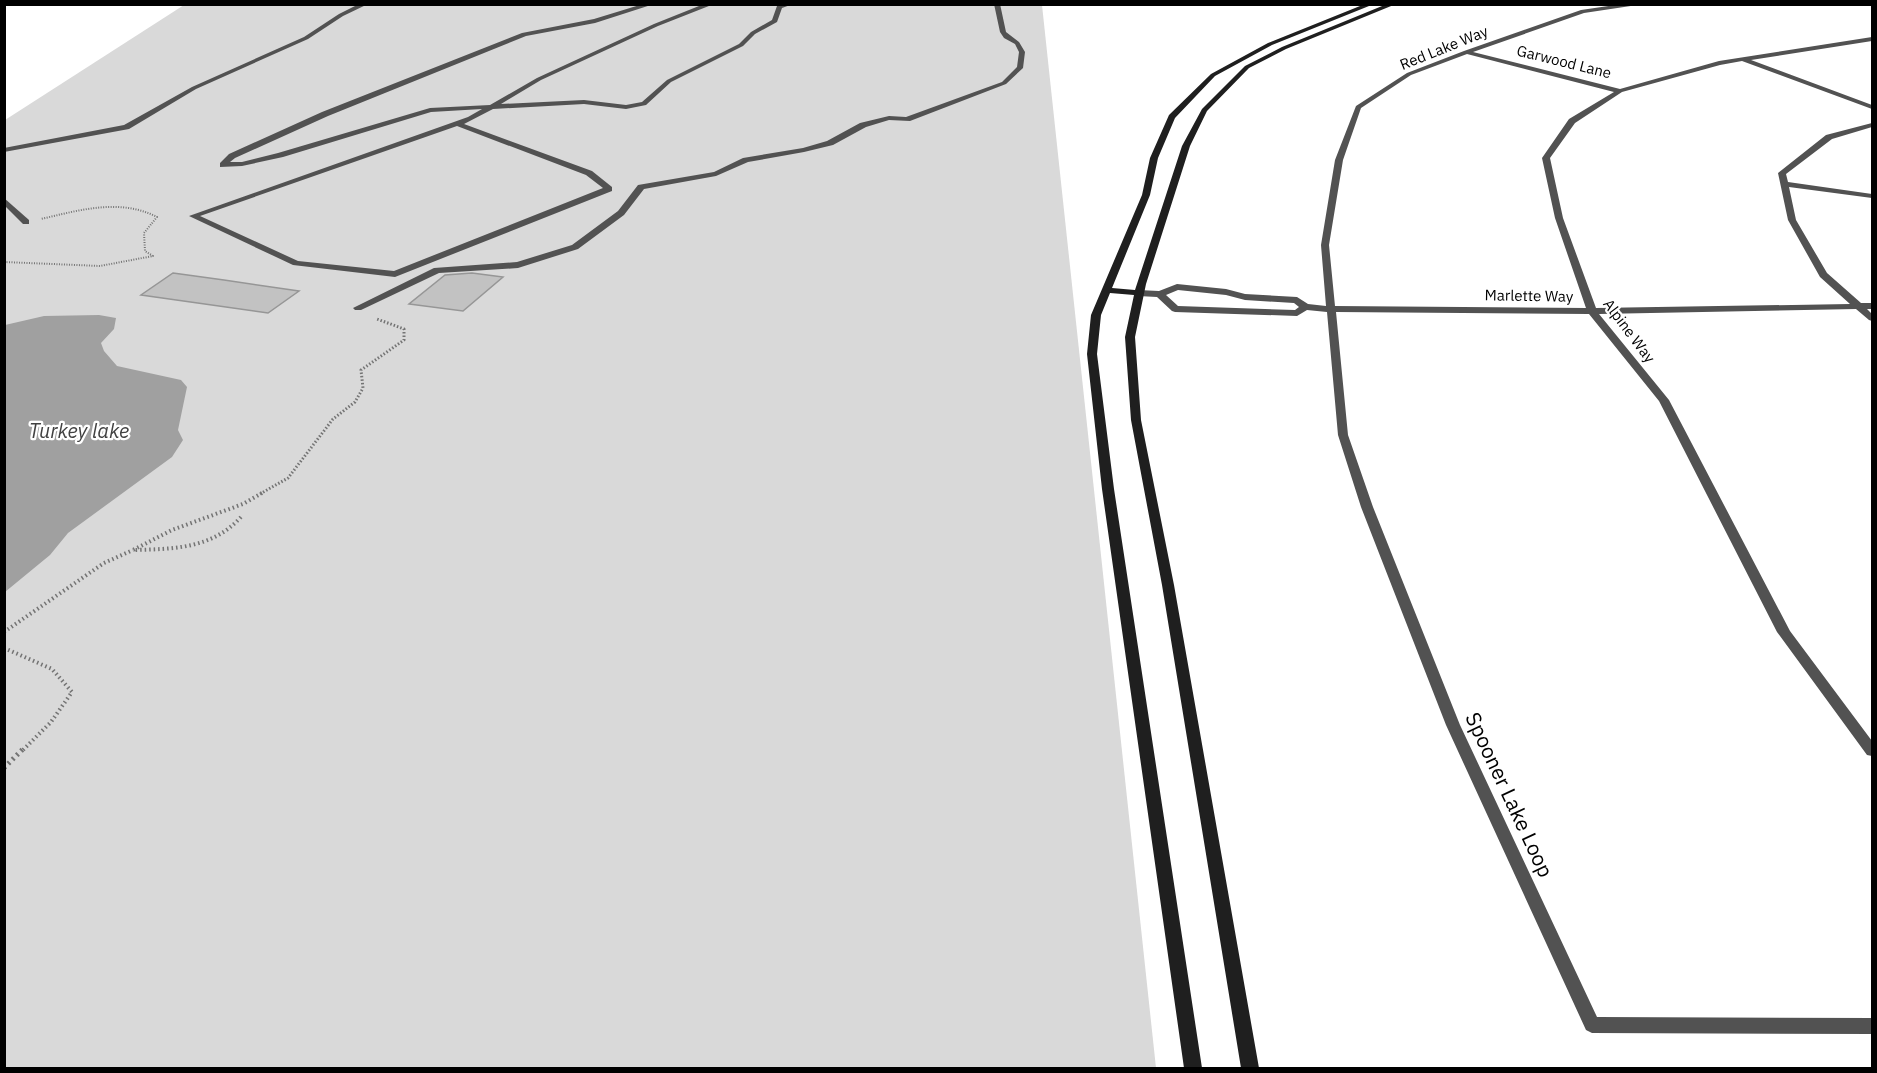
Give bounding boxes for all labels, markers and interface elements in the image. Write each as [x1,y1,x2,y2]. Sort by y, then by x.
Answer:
street label: Red Lake Way [1397,21,1491,74]
street label: Garwood Lane [1515,41,1613,82]
street label: Marlette Way [1484,285,1574,306]
street label: Alpine Way [1599,295,1660,367]
water label: Turkey lake [29,417,129,444]
street label: Spooner Lake Loop [1459,708,1560,882]

